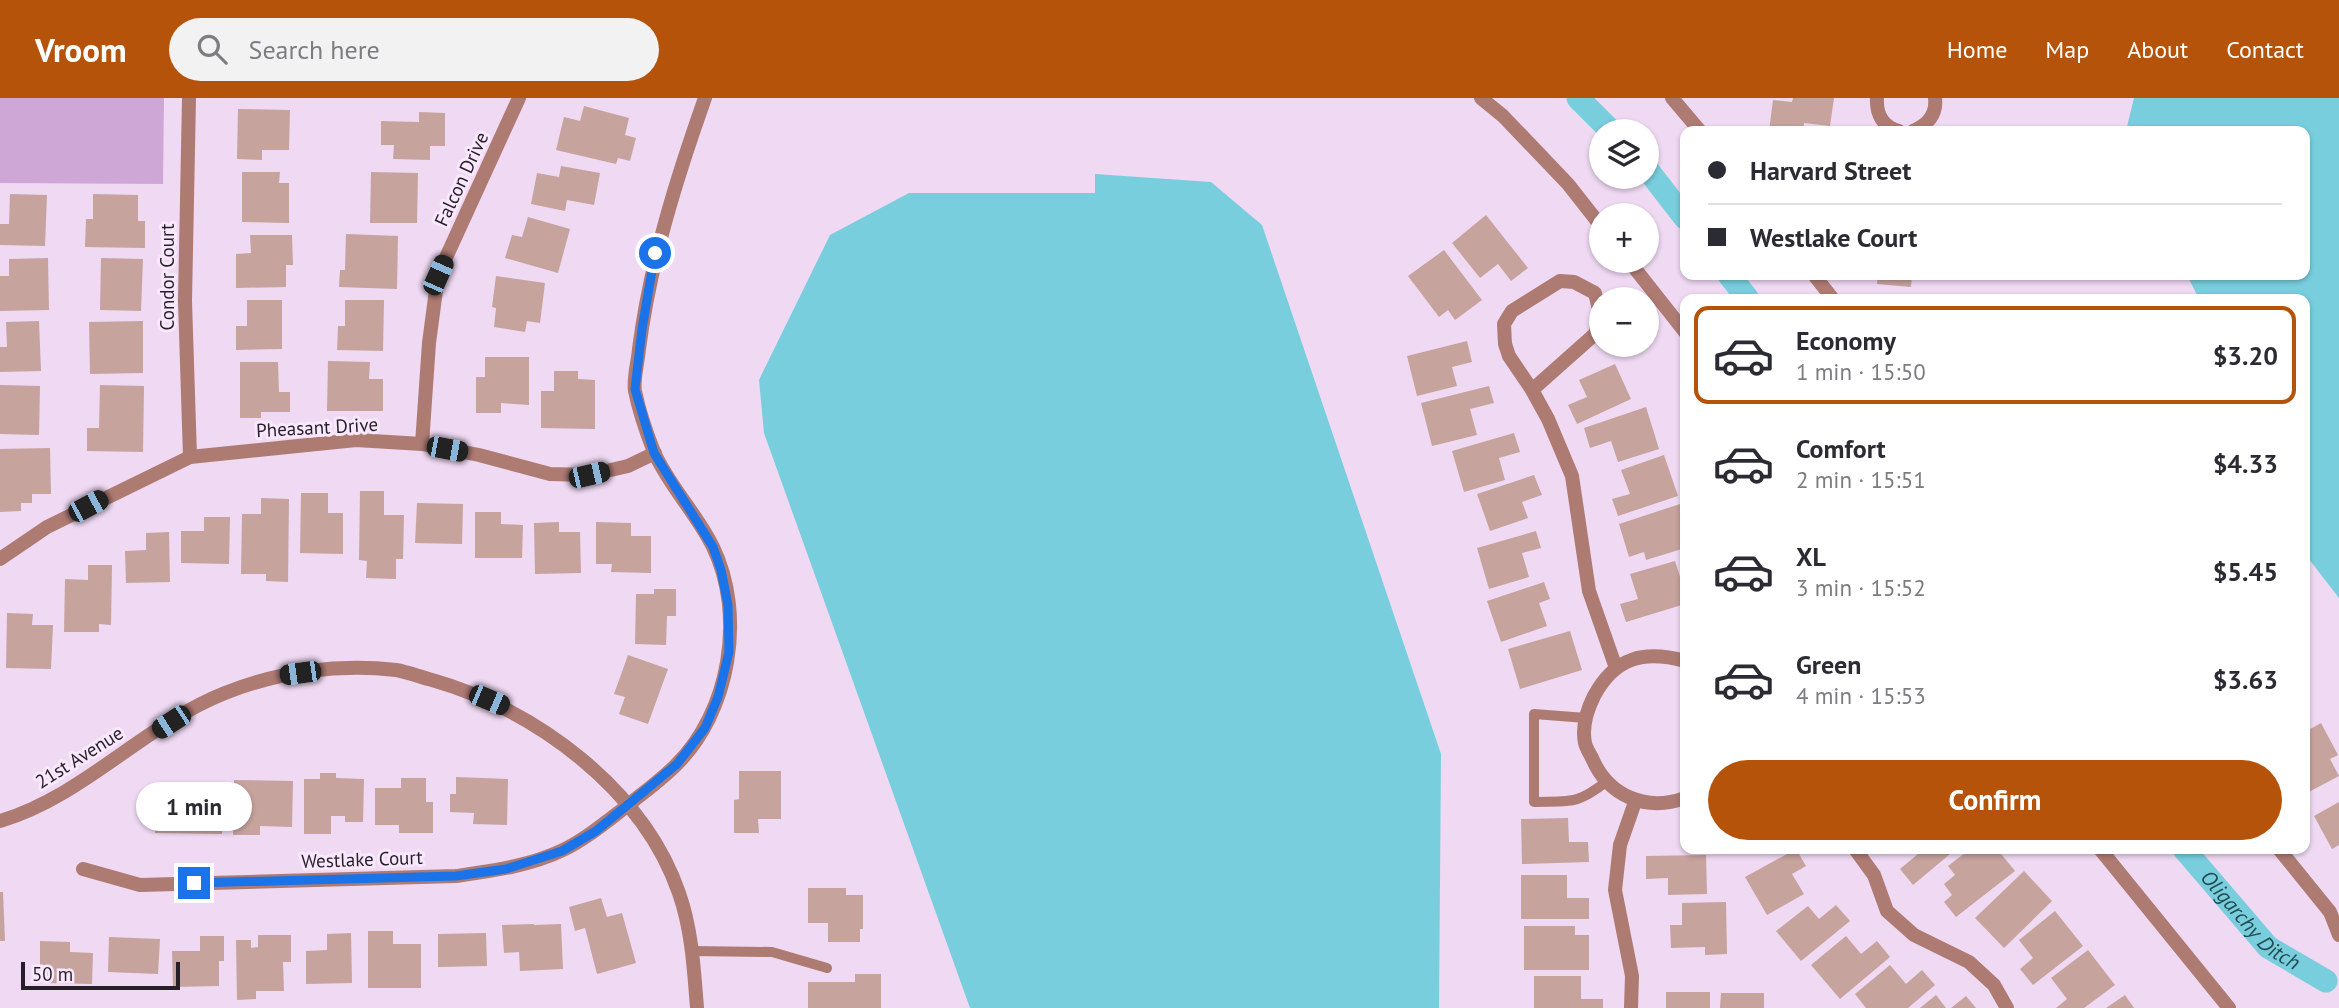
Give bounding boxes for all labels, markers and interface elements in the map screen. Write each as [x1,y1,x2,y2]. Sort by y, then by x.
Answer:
search box [169,18,659,81]
text: Vroom [35,28,127,71]
icon: search [193,30,231,68]
text: Search here [249,33,380,66]
text: Home [1947,34,2007,65]
text: Map [2045,34,2089,65]
text: About [2127,34,2188,65]
text: Contact [2226,34,2304,65]
map controls [1589,119,1659,357]
button: layers [1589,119,1659,189]
street label: Falcon Drive [429,128,493,230]
text: Harvard Street [1750,154,1911,187]
button: + [1589,203,1659,273]
text: Westlake Court [1750,221,1917,254]
street label: Condor Court [155,223,179,330]
route start [639,237,671,269]
car [420,252,457,298]
button: − [1589,287,1659,357]
icon: car [1712,324,1775,387]
text: Economy [1796,324,1896,357]
text: $3.20 [2213,339,2278,372]
text: 1 min · 15:50 [1796,357,1926,386]
street label: Pheasant Drive [255,412,379,442]
icon: car [1712,432,1775,495]
text: Comfort [1796,432,1886,465]
car [425,435,470,463]
text: $4.33 [2213,447,2278,480]
car [567,460,612,490]
text: 2 min · 15:51 [1796,465,1926,494]
car [65,487,112,525]
icon: car [1712,540,1775,603]
text: XL [1796,540,1826,573]
text: $5.45 [2213,555,2278,588]
text: 3 min · 15:52 [1796,573,1926,602]
icon: car [1712,648,1775,711]
text: Green [1796,648,1861,681]
car [278,660,323,686]
text: $3.63 [2213,663,2278,696]
text: 4 min · 15:53 [1796,681,1926,710]
car [466,682,513,718]
car [148,702,195,742]
street label: 21st Avenue [31,721,127,793]
button: Confirm [1708,760,2282,840]
callout: 1 min [136,782,252,830]
text: 1 min [166,792,222,821]
street label: Westlake Court [301,845,424,873]
water label: Oligarchy Ditch [2195,864,2305,976]
route end [178,867,210,899]
scale bar [21,959,180,991]
text: 50 m [32,962,73,986]

